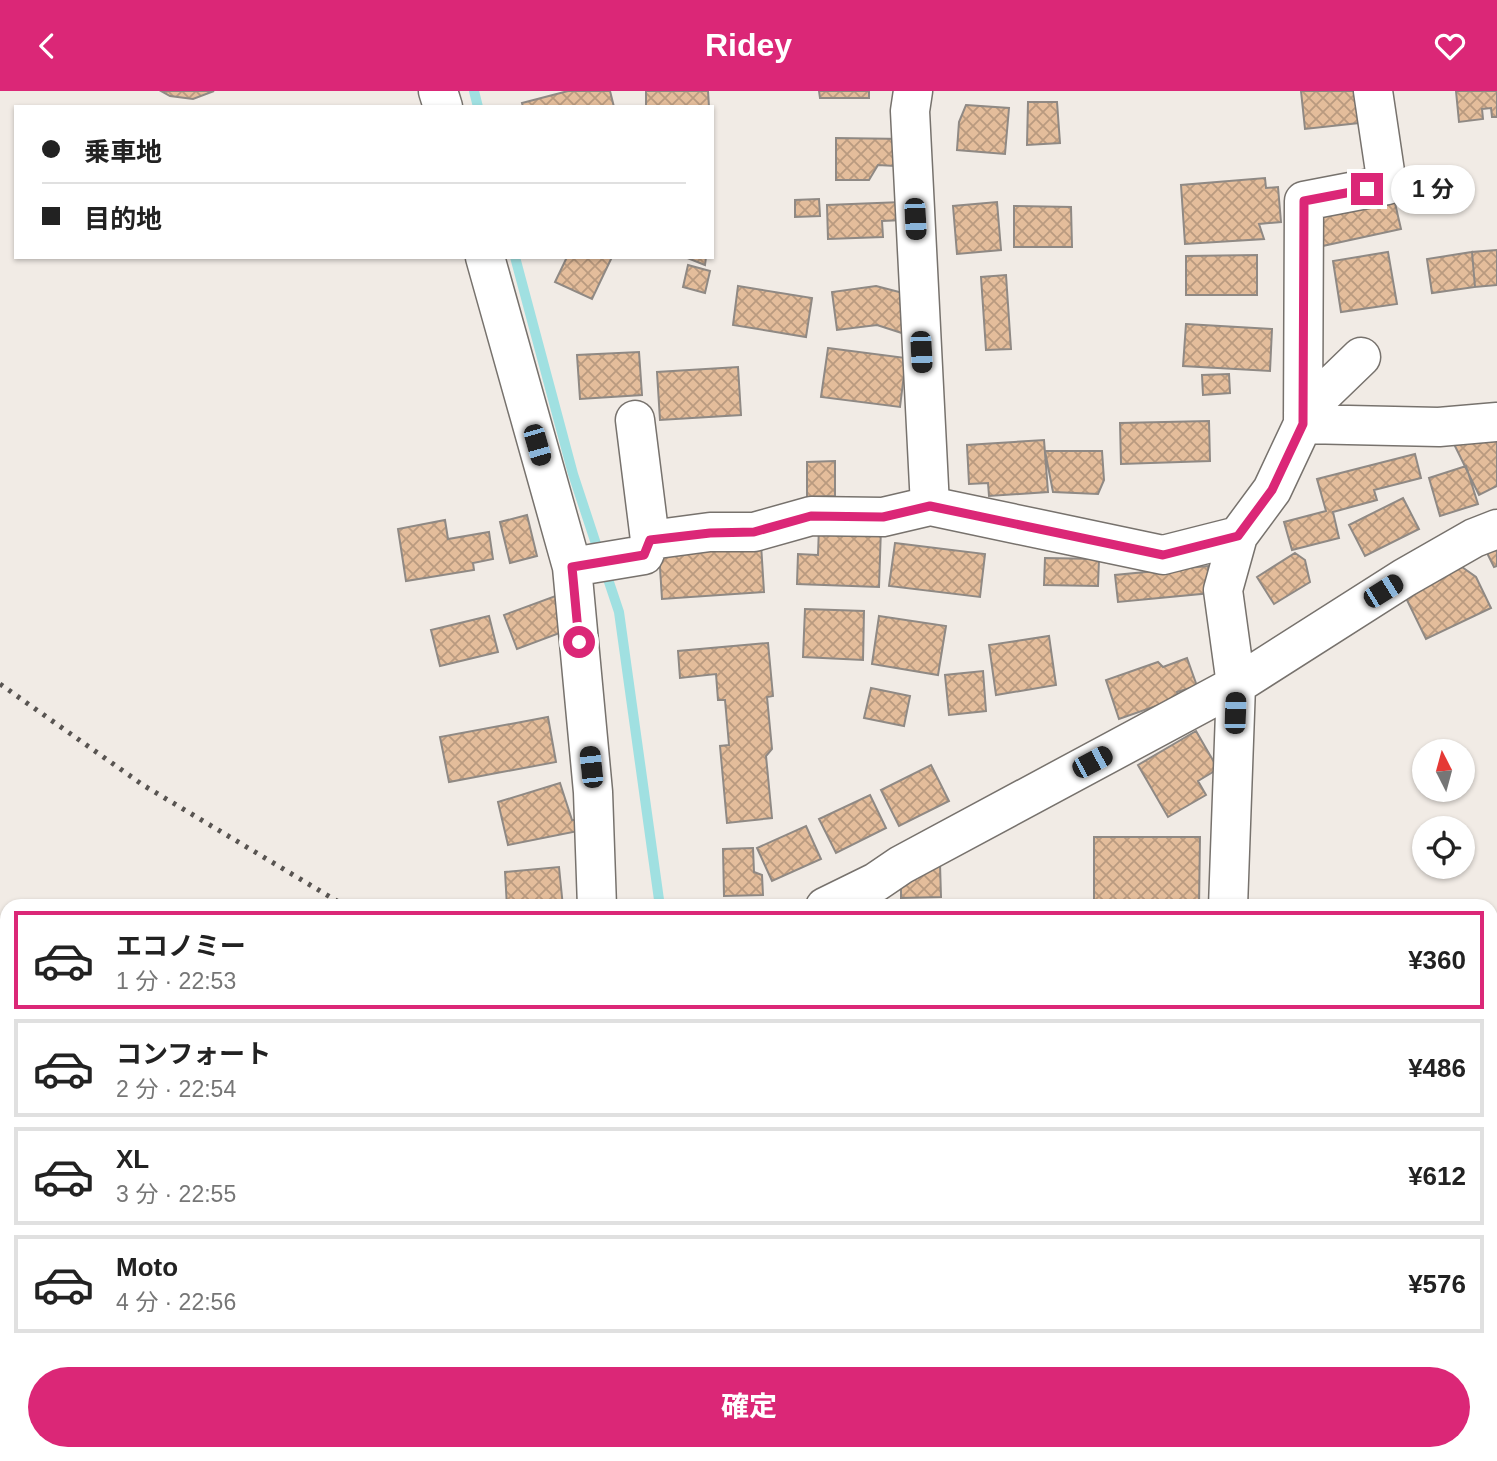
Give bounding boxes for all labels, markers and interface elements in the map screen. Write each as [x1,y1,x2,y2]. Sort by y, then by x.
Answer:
icon: back [28,27,66,65]
text: Ridey [705,27,792,63]
icon: heart [1431,27,1469,65]
text: 乗車地 [84,137,162,167]
callout: 1 分 [1392,165,1476,213]
route end [1351,173,1383,205]
text: 1 分 [1412,176,1454,202]
car [904,197,927,241]
text: 目的地 [84,204,162,234]
car [910,330,933,374]
car [522,422,553,468]
car [1360,571,1407,611]
route start [563,626,595,658]
car [1224,692,1247,734]
north arrow [1412,739,1475,801]
map controls [1412,739,1475,879]
car [1069,743,1116,781]
car [579,745,604,789]
button: locate [1412,816,1475,879]
icon: car [32,929,95,992]
text: エコノミー [116,931,246,961]
text: ¥360 [1408,945,1466,975]
text: 1 分 · 22:53 [116,968,236,994]
icon: car [32,1037,95,1100]
text: コンフォート [116,1039,271,1069]
text: ¥486 [1408,1053,1466,1083]
text: 2 分 · 22:54 [116,1076,236,1102]
text: XL [116,1144,149,1174]
icon: car [32,1145,95,1208]
text: ¥612 [1408,1161,1466,1191]
text: 3 分 · 22:55 [116,1181,236,1207]
text: Moto [116,1252,178,1282]
icon: car [32,1253,95,1316]
text: ¥576 [1408,1269,1466,1299]
text: 4 分 · 22:56 [116,1289,236,1315]
button: 確定 [28,1367,1470,1447]

